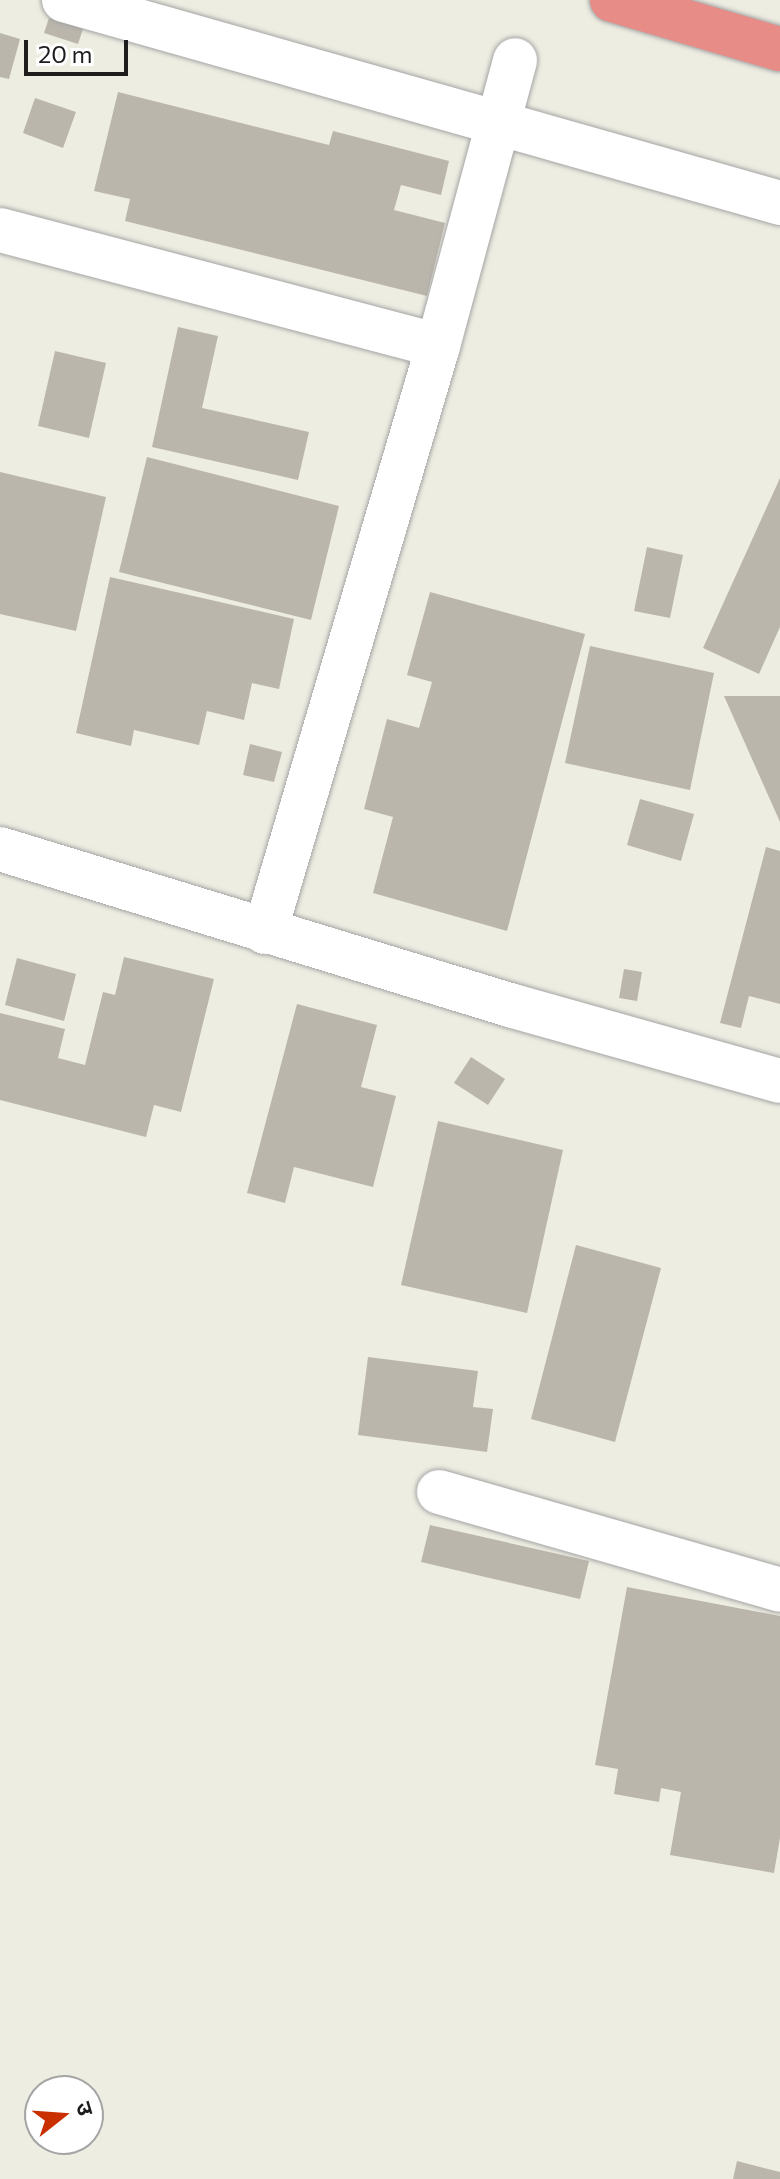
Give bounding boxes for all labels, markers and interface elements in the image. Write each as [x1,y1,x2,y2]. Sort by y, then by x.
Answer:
scale bar [28,24,132,74]
text: 20 m [38,39,92,68]
north arrow [24,2075,104,2155]
text: उ [71,2098,100,2119]

